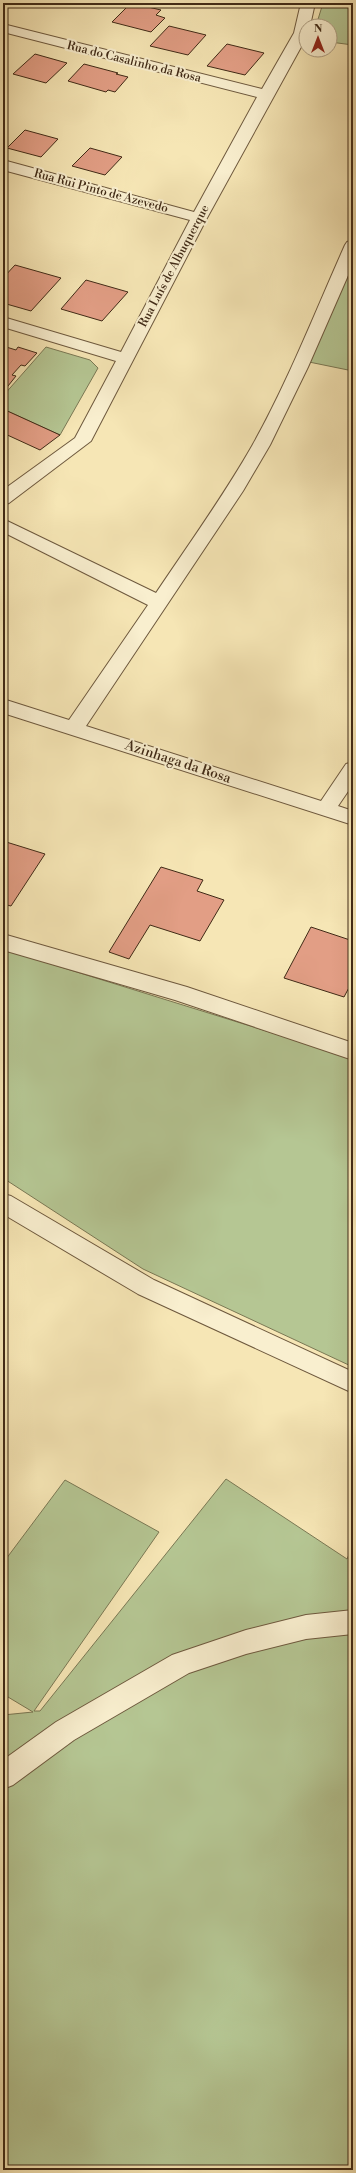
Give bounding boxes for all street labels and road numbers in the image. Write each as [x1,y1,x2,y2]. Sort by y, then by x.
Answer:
street label: Rua do Casalinho da Rosa [65,38,204,86]
street label: Rua Rui Pinto de Azevedo [32,166,170,216]
street label: Rua Luís de Albuquerque [135,202,213,330]
street label: Azinhaga da Rosa [122,736,234,788]

